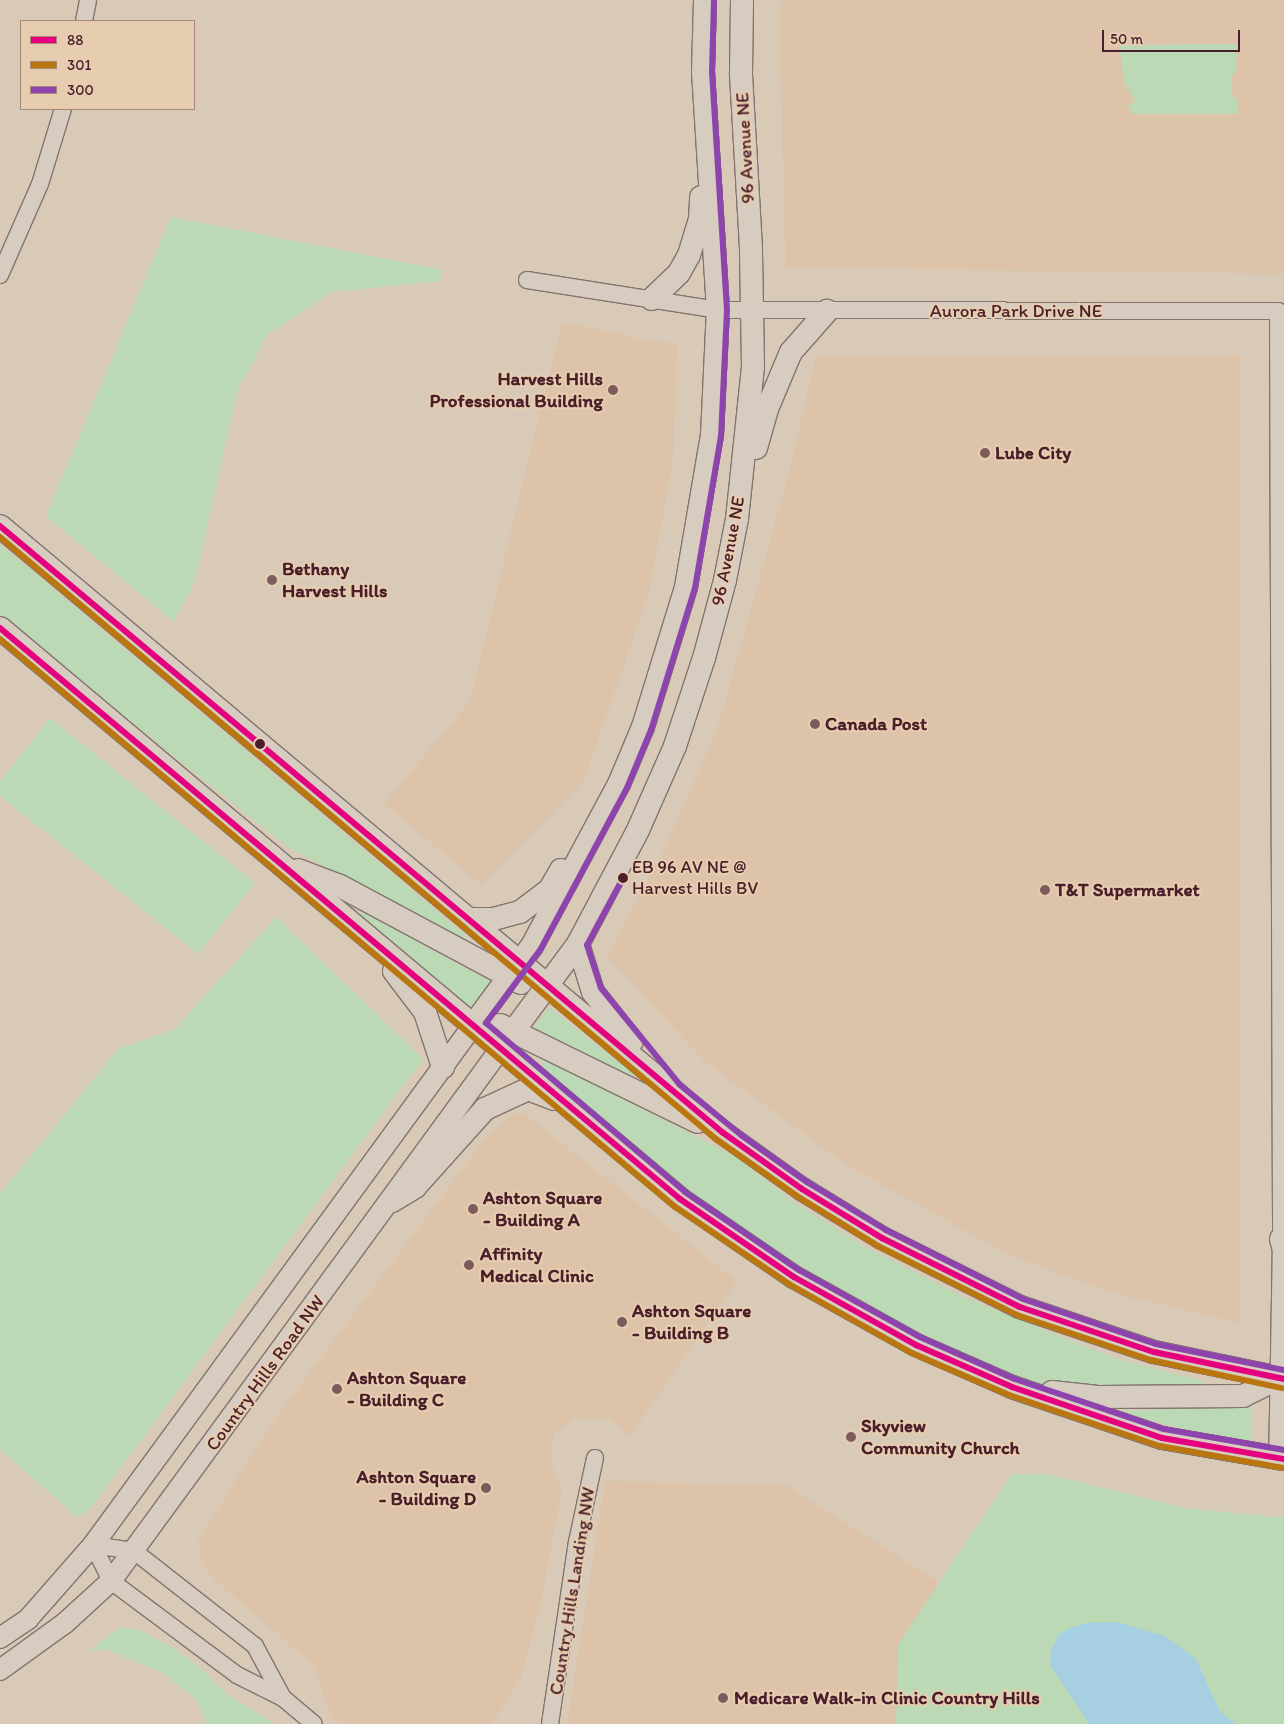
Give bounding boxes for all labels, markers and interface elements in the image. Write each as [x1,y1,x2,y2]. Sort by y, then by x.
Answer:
legend [20,20,195,110]
scale bar [1104,20,1242,52]
text: 50 m [1110,30,1143,48]
text: 88 [67,31,83,49]
text: 301 [67,56,91,74]
text: 300 [67,81,94,99]
street label: 96 Avenue NE [731,92,759,204]
street label: Aurora Park Drive NE [929,300,1103,322]
place label: Harvest Hills Professional Building [429,368,603,412]
marker: Harvest Hills Professional Building [607,384,619,396]
place label: Lube City [995,442,1071,464]
marker: Lube City [979,447,991,459]
street label: 96 Avenue NE [706,494,750,608]
place label: Bethany Harvest Hills [282,558,388,602]
marker: Bethany Harvest Hills [266,574,278,586]
place label: Canada Post [825,713,927,735]
marker: Canada Post [809,718,821,730]
unlabelled marker [255,739,265,749]
place label: EB 96 AV NE @ Harvest Hills BV [632,857,758,900]
marker: EB 96 AV NE @ Harvest Hills BV [618,873,628,883]
place label: T&T Supermarket [1055,879,1200,901]
marker: T&T Supermarket [1039,884,1051,896]
place label: Ashton Square - Building A [483,1187,602,1231]
marker: Ashton Square - Building A [467,1203,479,1215]
place label: Affinity Medical Clinic [480,1243,594,1287]
marker: Affinity Medical Clinic [462,1258,476,1272]
street label: Country Hills Road NW [201,1291,329,1455]
place label: Ashton Square - Building B [632,1300,751,1344]
marker: Ashton Square - Building B [616,1316,628,1328]
place label: Ashton Square - Building C [347,1367,466,1411]
marker: Ashton Square - Building C [331,1383,343,1395]
place label: Skyview Community Church [861,1415,1020,1459]
marker: Skyview Community Church [845,1431,857,1443]
place label: Ashton Square - Building D [357,1466,476,1510]
marker: Ashton Square - Building D [480,1482,492,1494]
street label: Country Hills Landing NW [544,1485,600,1697]
place label: Medicare Walk-in Clinic Country Hills [734,1687,1040,1709]
marker: Medicare Walk-in Clinic Country Hills [716,1691,730,1705]

